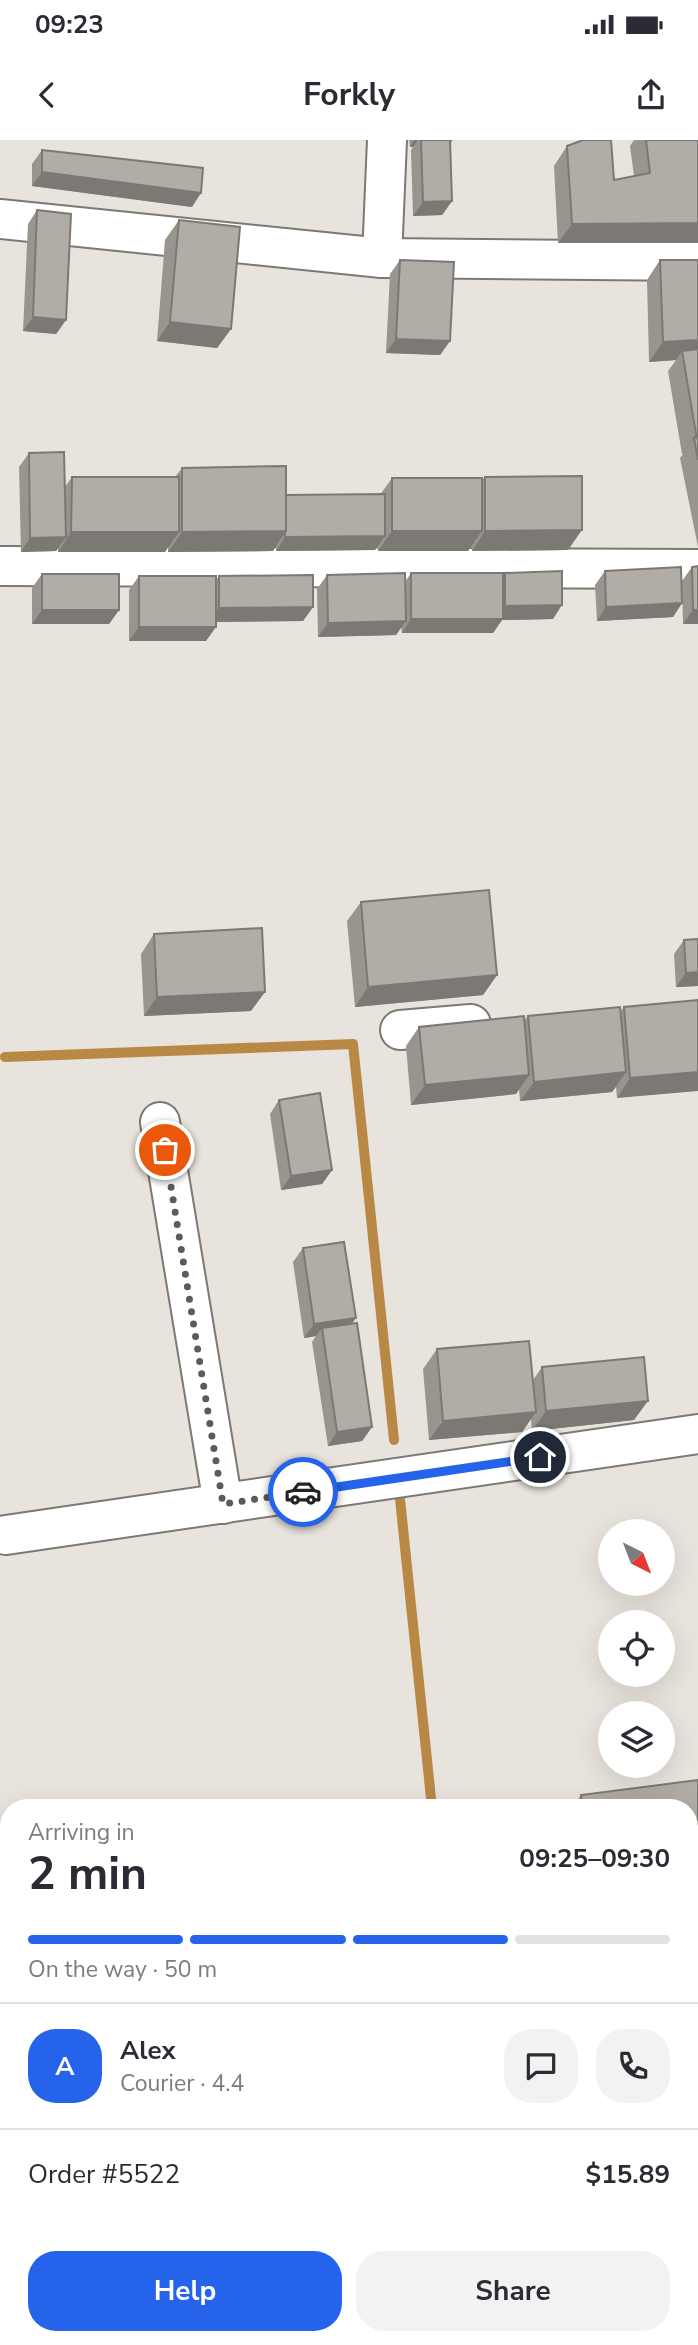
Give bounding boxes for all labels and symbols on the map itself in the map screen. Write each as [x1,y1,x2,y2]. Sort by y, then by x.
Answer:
pin [135,1120,195,1180]
pin [510,1427,570,1487]
courier [268,1457,338,1527]
north arrow [598,1519,676,1596]

